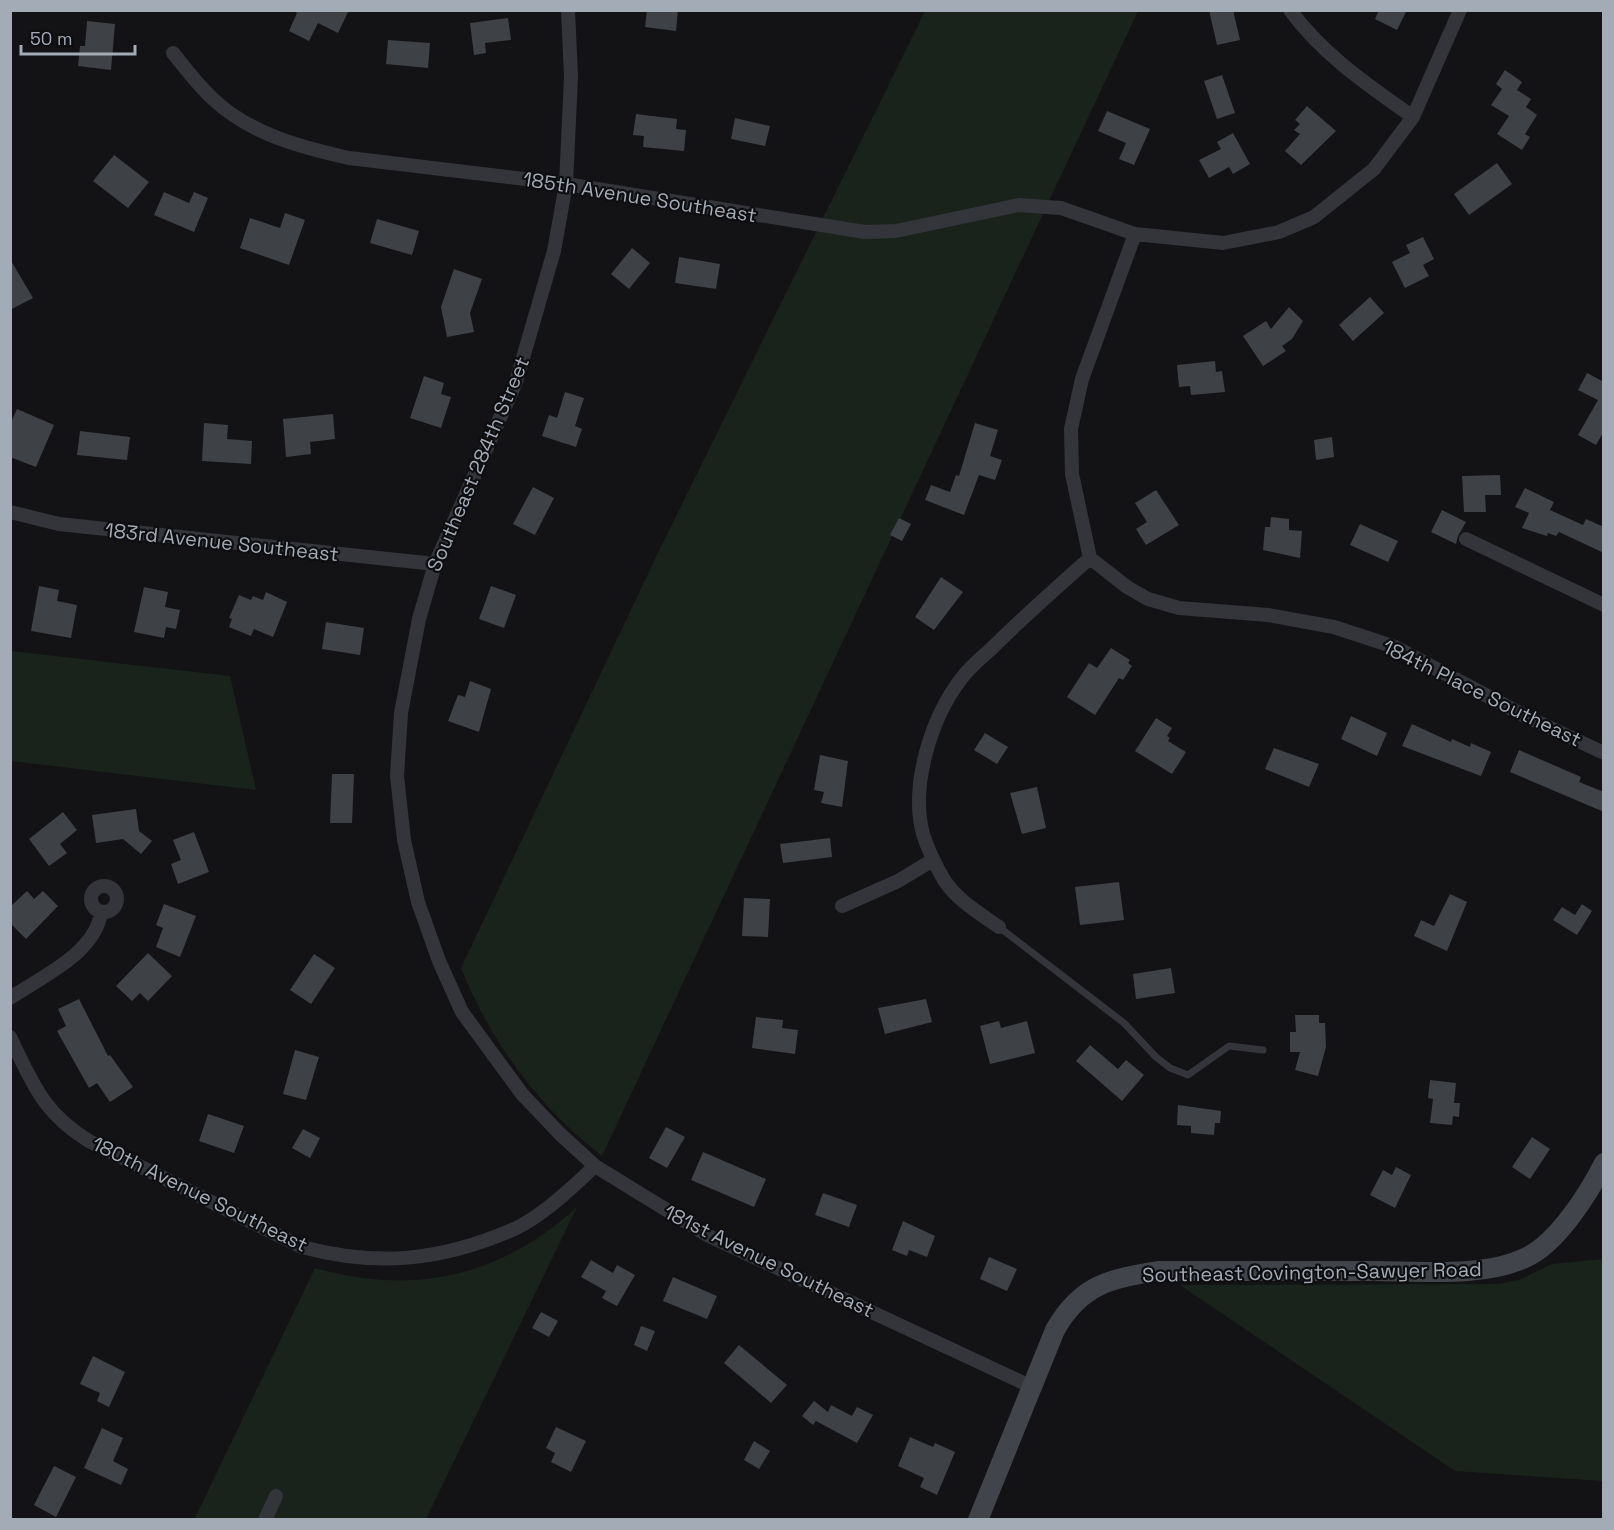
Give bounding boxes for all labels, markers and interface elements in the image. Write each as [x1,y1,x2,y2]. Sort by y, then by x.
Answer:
scale bar [21,18,135,56]
text: 50 m [30,27,72,50]
street label: 185th Avenue Southeast [521,166,759,228]
street label: Southeast 284th Street [421,353,535,575]
street label: 183rd Avenue Southeast [104,517,340,567]
street label: 184th Place Southeast [1378,634,1586,752]
street label: 180th Avenue Southeast [88,1130,312,1258]
street label: 181st Avenue Southeast [660,1199,878,1323]
street label: Southeast Covington-Sawyer Road [1142,1256,1482,1288]

